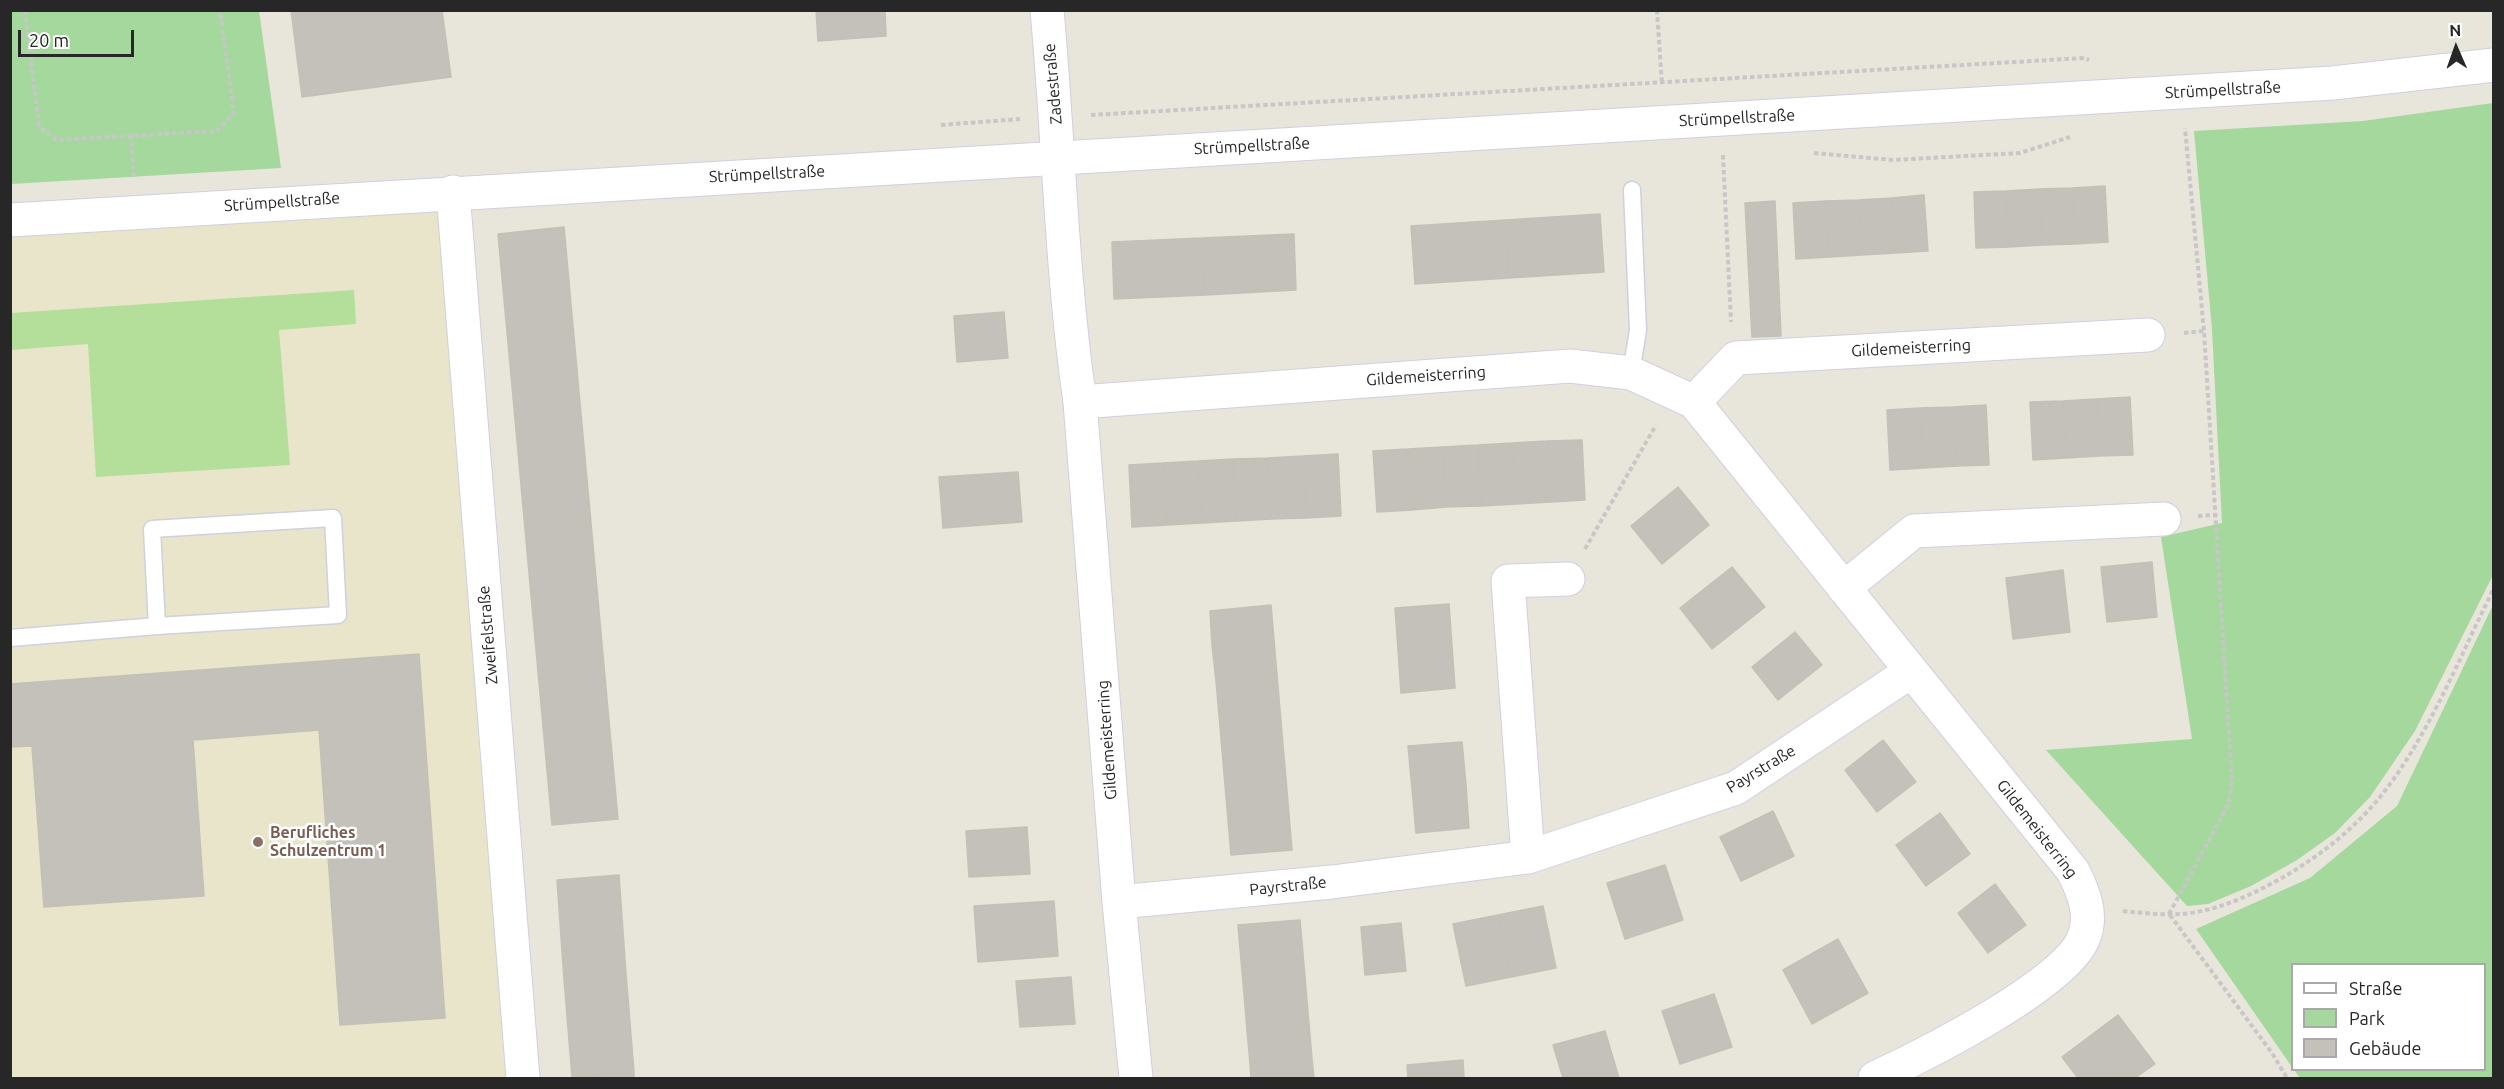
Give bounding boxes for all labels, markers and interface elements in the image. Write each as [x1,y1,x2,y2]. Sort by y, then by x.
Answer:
scale bar [21,18,136,56]
north arrow [2426,18,2486,78]
text: N [2449,21,2462,39]
text: 20 m [29,30,69,50]
street label: Zadestraße [1040,43,1066,125]
street label: Strümpellstraße [2164,77,2282,103]
street label: Strümpellstraße [1678,105,1796,131]
street label: Strümpellstraße [1193,133,1311,159]
street label: Strümpellstraße [708,161,826,187]
street label: Strümpellstraße [223,188,341,216]
street label: Gildemeisterring [1851,335,1971,361]
street label: Gildemeisterring [1366,362,1486,390]
street label: Zweifelstraße [474,585,502,685]
street label: Gildemeisterring [1093,680,1121,800]
street label: Payrstraße [1723,741,1799,797]
street label: Gildemeisterring [1993,776,2081,882]
place label: Berufliches Schulzentrum 1 [270,823,386,861]
marker: Berufliches Schulzentrum 1 [251,835,265,849]
street label: Payrstraße [1249,872,1327,900]
legend [2291,963,2486,1071]
text: Straße [2349,978,2402,998]
text: Park [2349,1008,2385,1028]
text: Gebäude [2349,1038,2421,1058]

